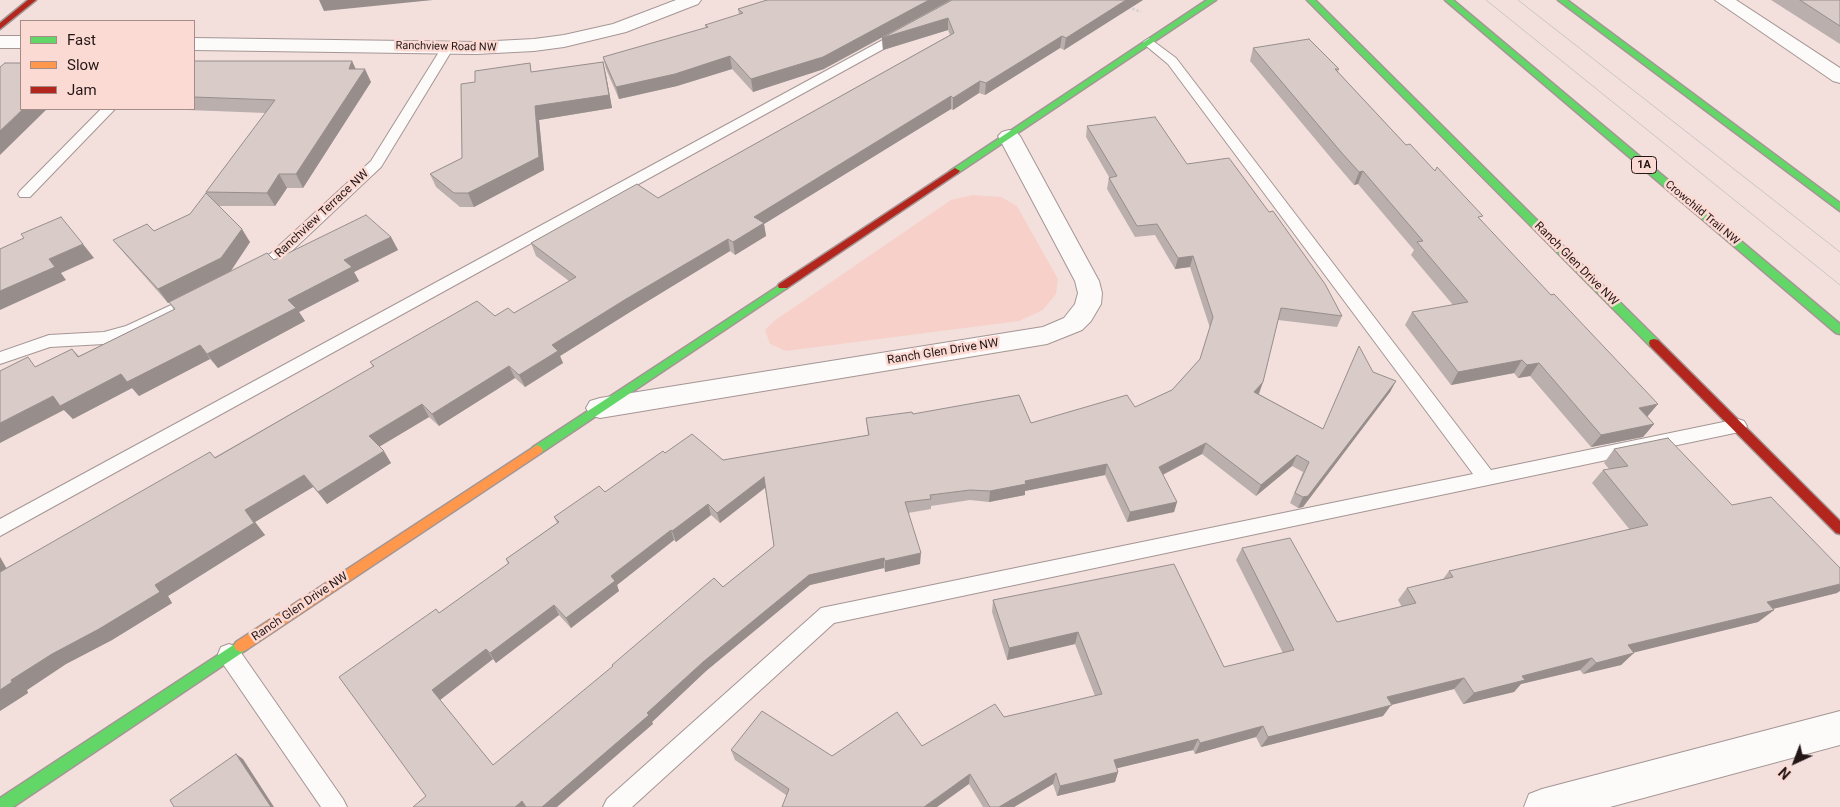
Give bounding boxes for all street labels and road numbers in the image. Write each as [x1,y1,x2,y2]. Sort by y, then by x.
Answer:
street label: Ranchview Road NW [395,40,497,54]
road number: 1A [1632,156,1656,174]
street label: Ranchview Terrace NW [272,167,372,261]
street label: Crowchild Trail NW [1662,178,1742,248]
street label: Ranch Glen Drive NW [1531,219,1621,309]
street label: Ranch Glen Drive NW [886,336,1000,368]
street label: Ranch Glen Drive NW [249,570,351,644]

